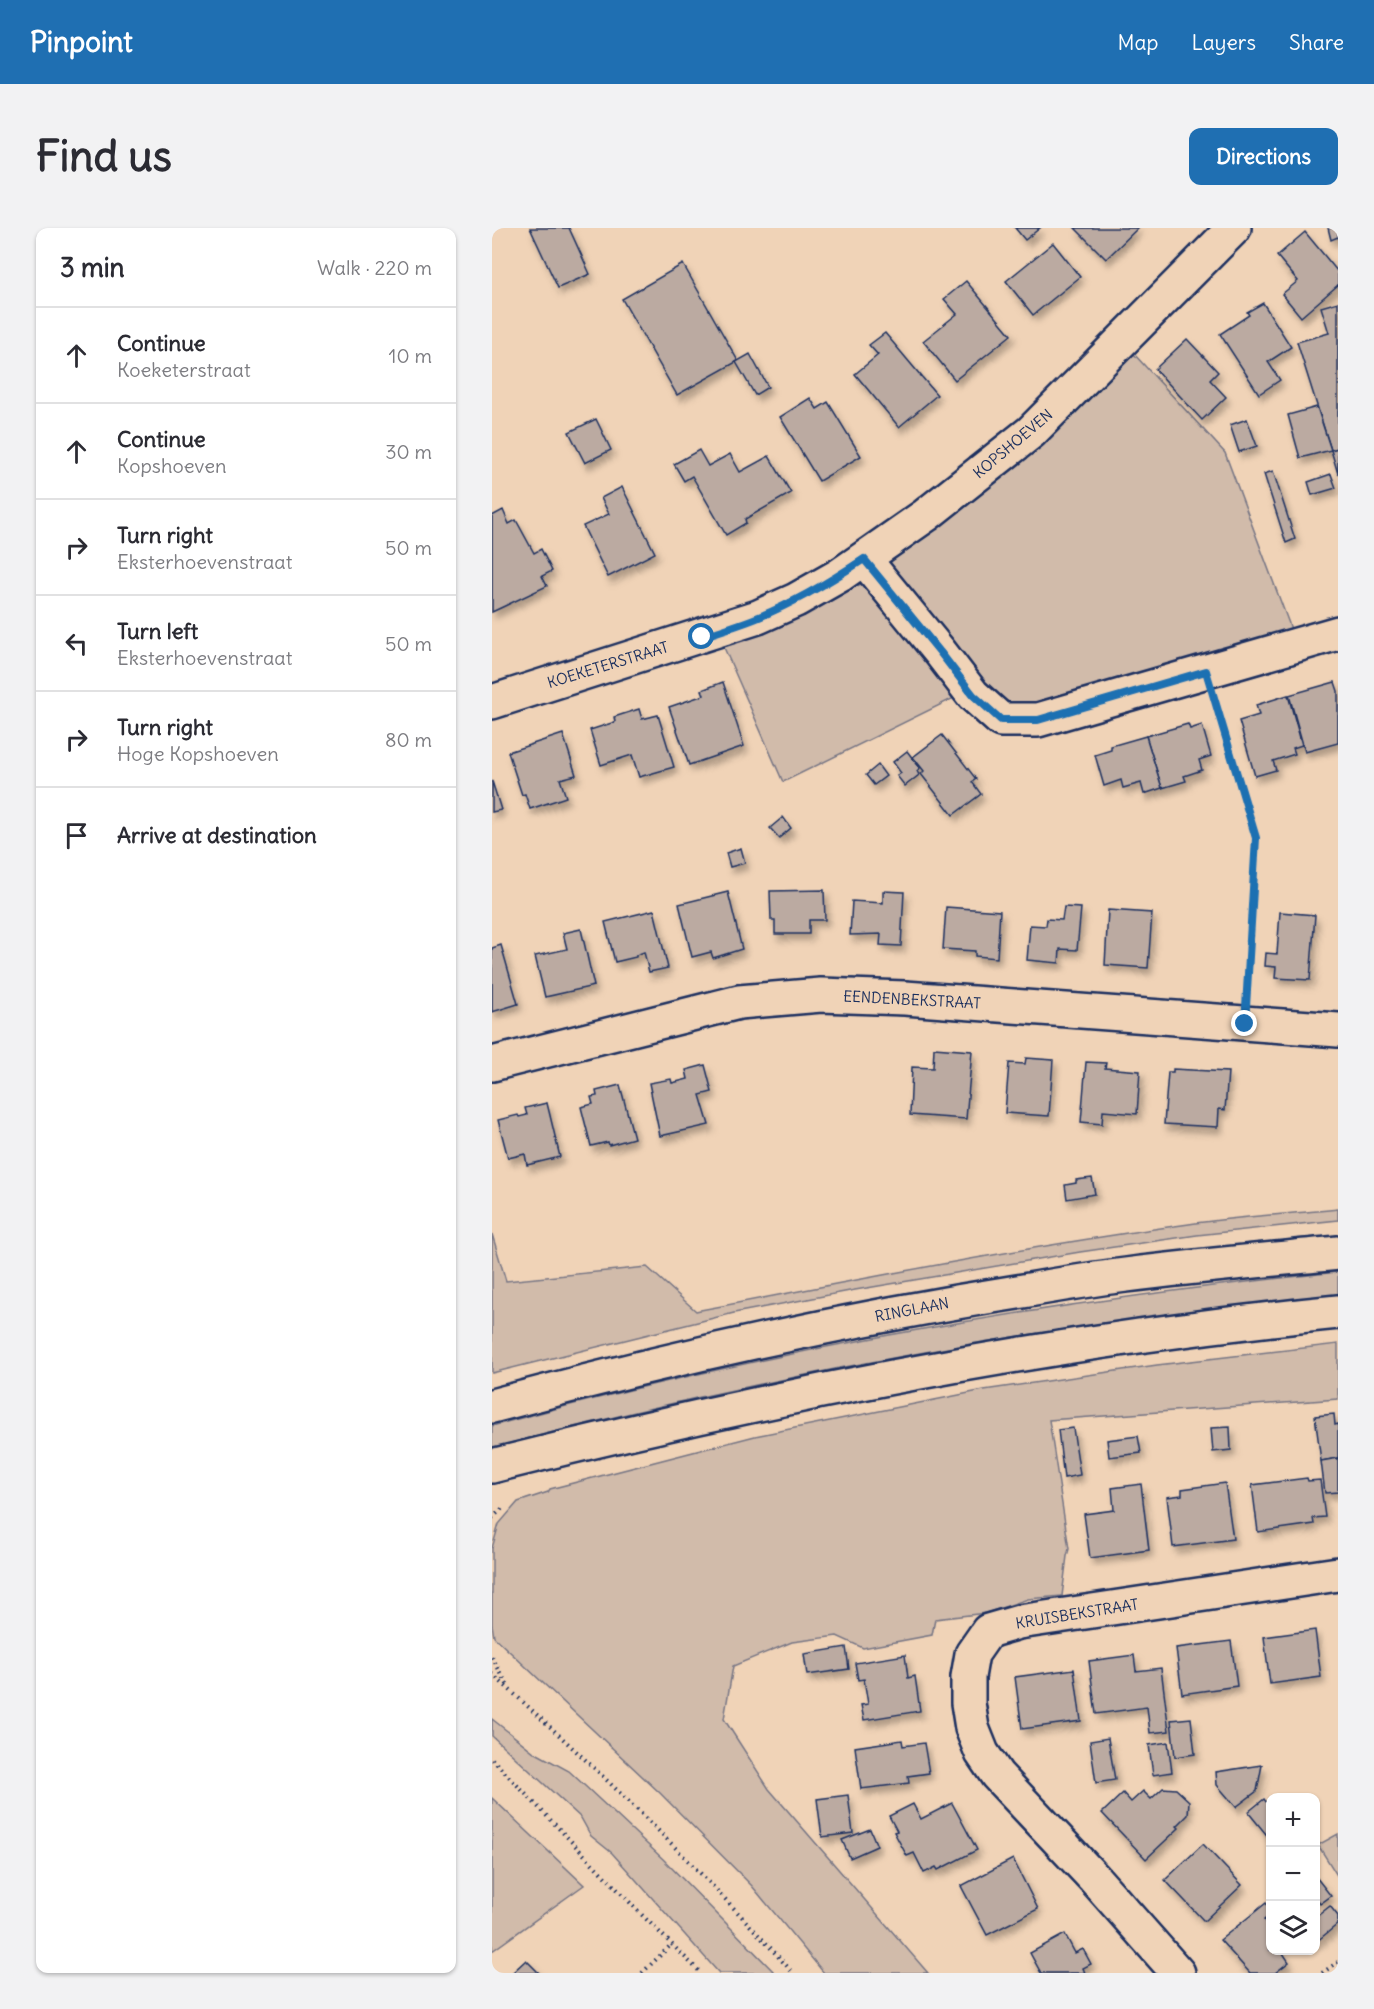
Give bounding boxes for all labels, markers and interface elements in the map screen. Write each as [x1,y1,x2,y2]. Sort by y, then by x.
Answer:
text: Pinpoint [30,24,133,60]
text: Map [1118,29,1158,56]
text: Layers [1191,29,1256,56]
text: Share [1289,29,1344,56]
button: Directions [1189,128,1338,185]
text: Find us [36,130,172,182]
text: 3 min [60,251,125,284]
text: Walk · 220 m [317,255,432,280]
text: Continue [117,329,206,357]
icon: ahead [60,339,93,372]
text: 10 m [389,343,432,368]
text: Koeketerstraat [117,357,251,382]
street label: KOPSHOEVEN [969,405,1056,482]
text: Continue [117,425,206,453]
icon: ahead [60,435,93,468]
text: 30 m [385,439,432,464]
text: Kopshoeven [117,453,227,478]
text: Turn right [117,521,213,549]
icon: right [60,531,93,564]
text: 50 m [385,535,432,560]
text: Eksterhoevenstraat [117,549,292,574]
text: Turn left [117,617,198,645]
route start [688,623,714,649]
icon: left [60,627,93,660]
text: 50 m [385,631,432,656]
street label: KOEKETERSTRAAT [545,637,671,692]
text: Eksterhoevenstraat [117,645,292,670]
text: Turn right [117,713,213,741]
icon: right [60,723,93,756]
text: 80 m [385,727,432,752]
text: Hoge Kopshoeven [117,741,279,766]
icon: arrive [60,819,93,852]
text: Arrive at destination [117,821,317,849]
street label: EENDENBEKSTRAAT [843,986,981,1013]
route end [1231,1010,1257,1036]
street label: RINGLAAN [873,1293,951,1326]
street label: KRUISBEKSTRAAT [1014,1594,1140,1633]
map controls [1266,1793,1320,1955]
button: + [1266,1793,1320,1847]
button: − [1266,1847,1320,1901]
button: layers [1266,1901,1320,1955]

